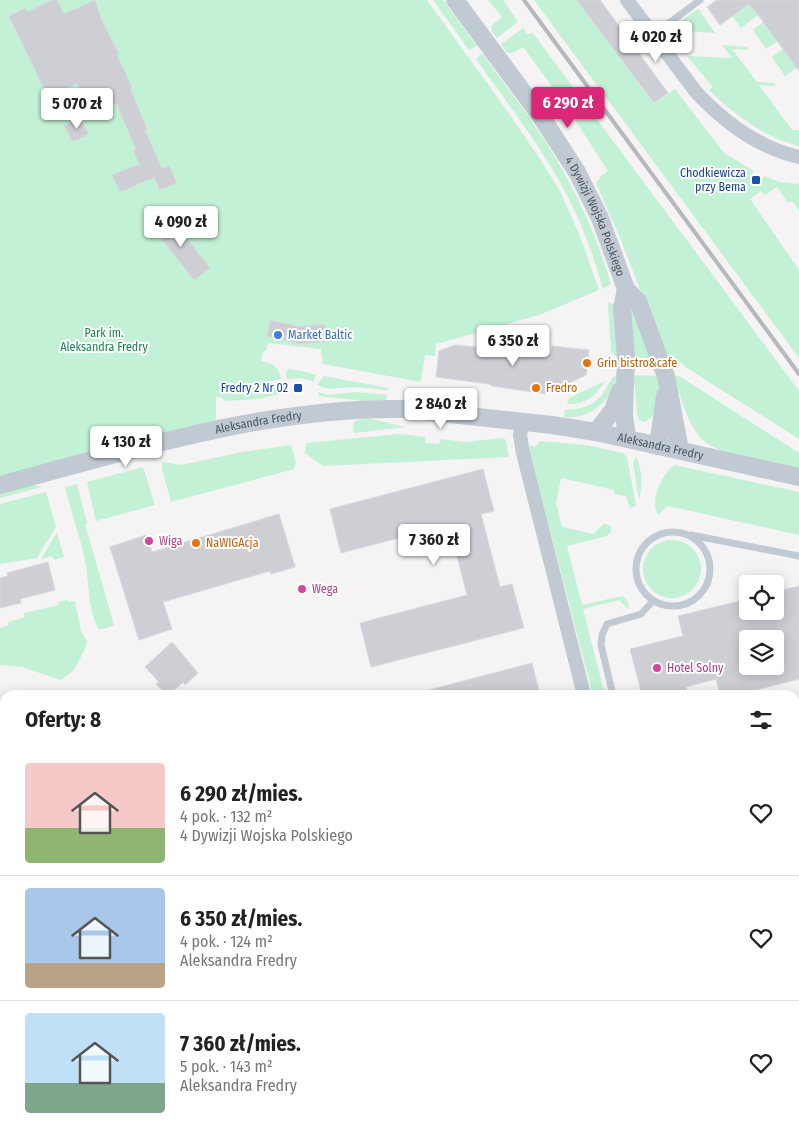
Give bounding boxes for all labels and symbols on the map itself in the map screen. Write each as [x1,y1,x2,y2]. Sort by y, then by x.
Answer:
pin: 4 020 zł [604,20,708,63]
pin: 6 290 zł [516,86,620,129]
pin: 5 070 zł [25,88,129,130]
street label: 4 Dywizji Wojska Polskiego [562,154,628,278]
place label: Chodkiewicza przy Bema [680,166,746,194]
marker: Chodkiewicza przy Bema [750,174,762,186]
pin: 4 090 zł [129,206,233,248]
pin: 6 350 zł [461,324,565,367]
park label: Park im. Aleksandra Fredry [60,326,148,354]
place label: Market Baltic [288,328,352,342]
marker: Market Baltic [272,329,284,341]
place label: Grin bistro&cafe [597,356,677,370]
marker: Grin bistro&cafe [581,357,593,369]
place label: Fredry 2 Nr 02 [221,381,288,395]
place label: Fredro [546,381,577,395]
marker: Fredry 2 Nr 02 [292,382,304,394]
marker: Fredro [530,382,542,394]
pin: 2 840 zł [389,388,493,430]
street label: Aleksandra Fredry [214,408,303,437]
pin: 4 130 zł [74,426,178,468]
street label: Aleksandra Fredry [616,430,705,463]
pin: 7 360 zł [382,524,486,566]
place label: Wiga [159,534,182,548]
marker: Wiga [143,535,155,547]
place label: NaWIGAcja [206,536,259,550]
marker: NaWIGAcja [190,537,202,549]
place label: Wega [312,582,338,596]
marker: Wega [296,583,308,595]
place label: Hotel Solny [667,661,724,675]
marker: Hotel Solny [651,662,663,674]

